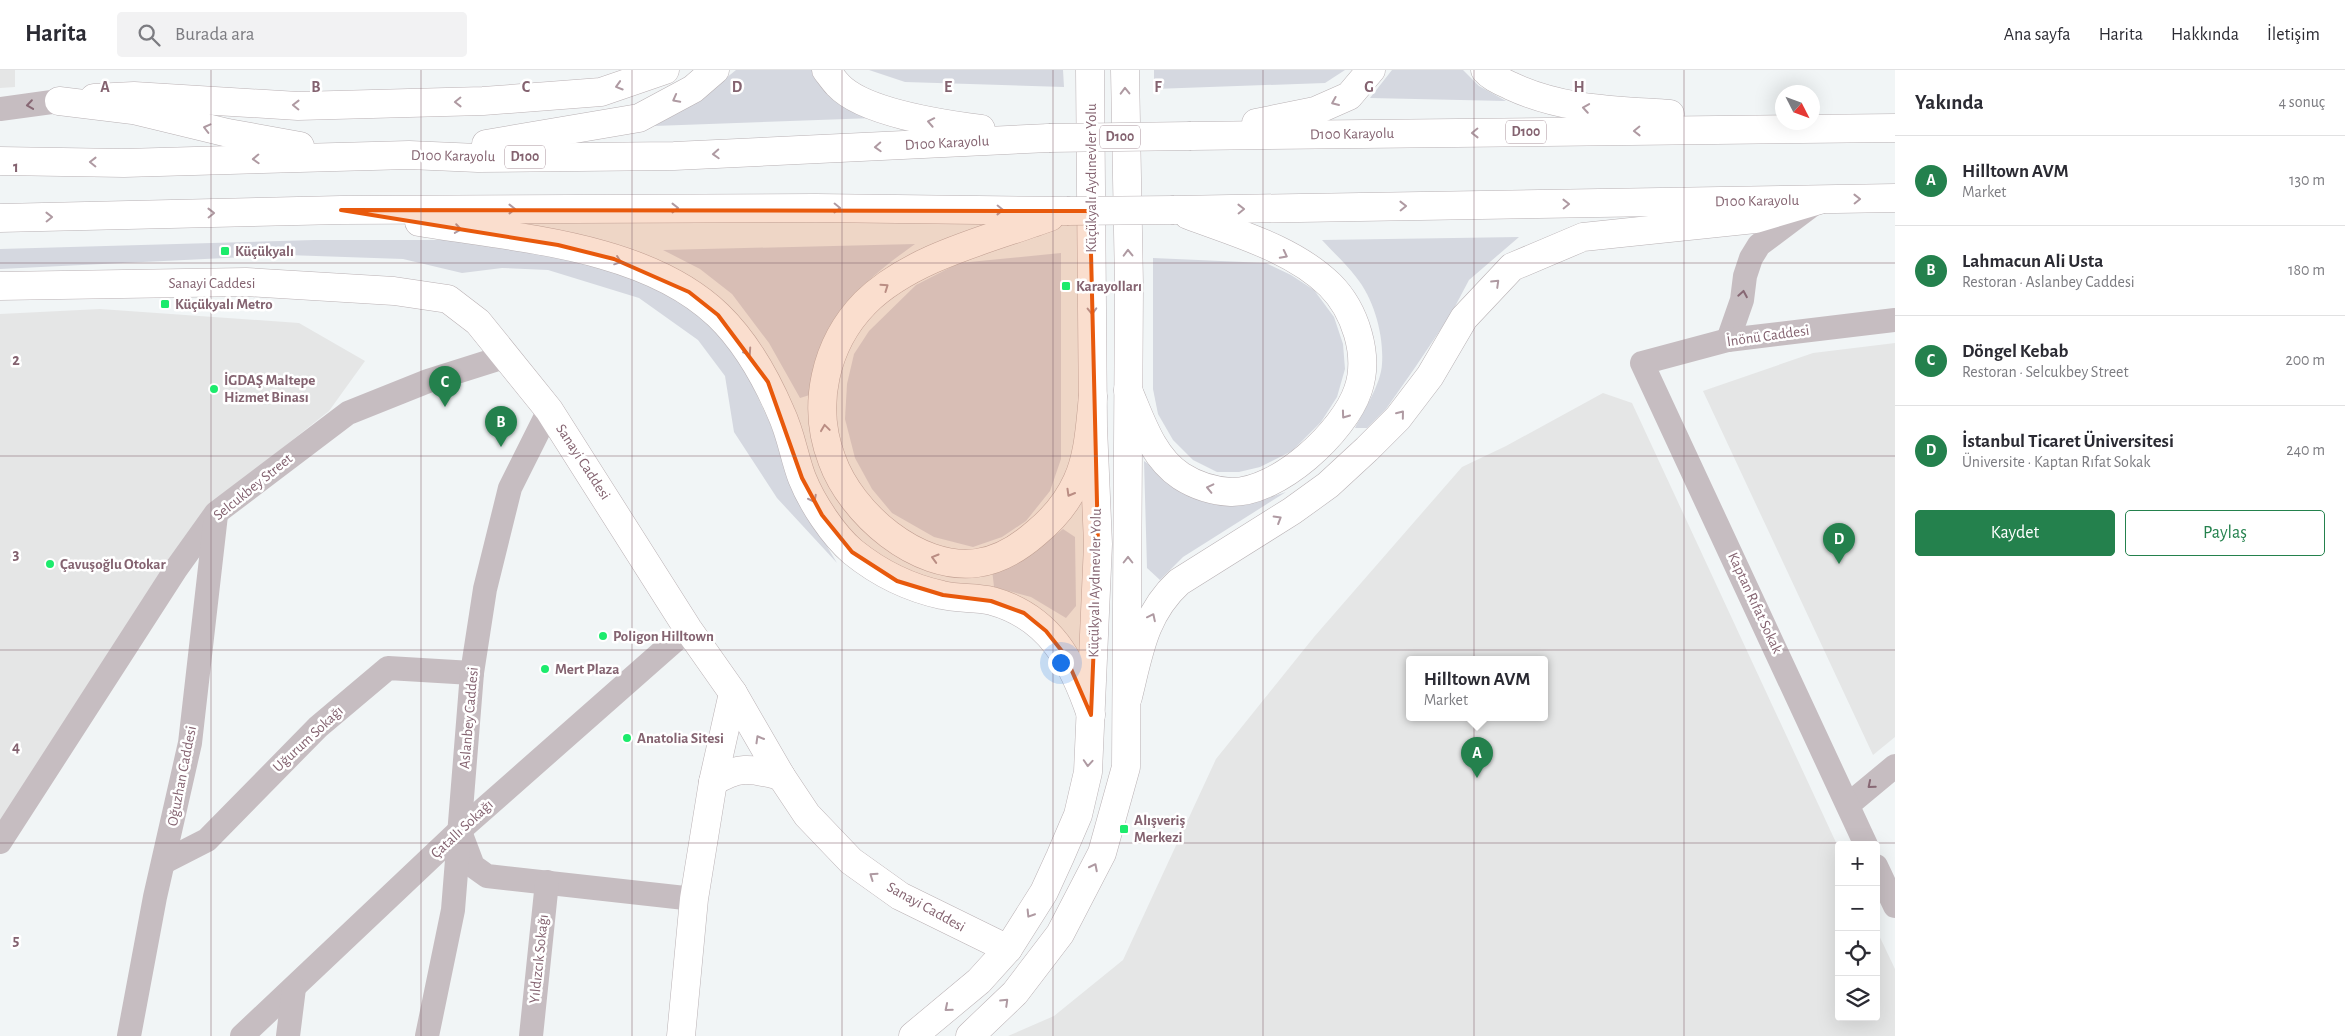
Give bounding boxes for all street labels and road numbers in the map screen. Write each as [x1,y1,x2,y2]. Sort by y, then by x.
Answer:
street label: Küçükyalı Aydınevler Yolu [1084,103,1099,253]
road number: D100 [1506,121,1546,144]
road number: D100 [1100,126,1140,148]
street label: D100 Karayolu [1310,126,1395,142]
street label: D100 Karayolu [904,133,990,153]
road number: D100 [505,145,545,168]
street label: D100 Karayolu [411,148,496,164]
street label: D100 Karayolu [1715,193,1800,209]
street label: Sanayi Caddesi [169,276,255,291]
street label: İnönü Caddesi [1726,321,1810,349]
street label: Sanayi Caddesi [553,421,613,503]
street label: Selcukbey Street [211,451,295,523]
street label: Küçükyalı Aydınevler Yolu [1086,508,1104,658]
street label: Kaptan Rıfat Sokak [1725,550,1785,656]
street label: Aslanbey Caddesi [457,666,481,770]
street label: Uğurum Sokağı [270,703,346,775]
street label: Oğuzhan Caddesi [165,725,199,827]
street label: Çatallı Sokağı [428,797,496,861]
street label: Sanayi Caddesi [884,879,968,935]
street label: Yıldızcık Sokağı [527,914,551,1004]

